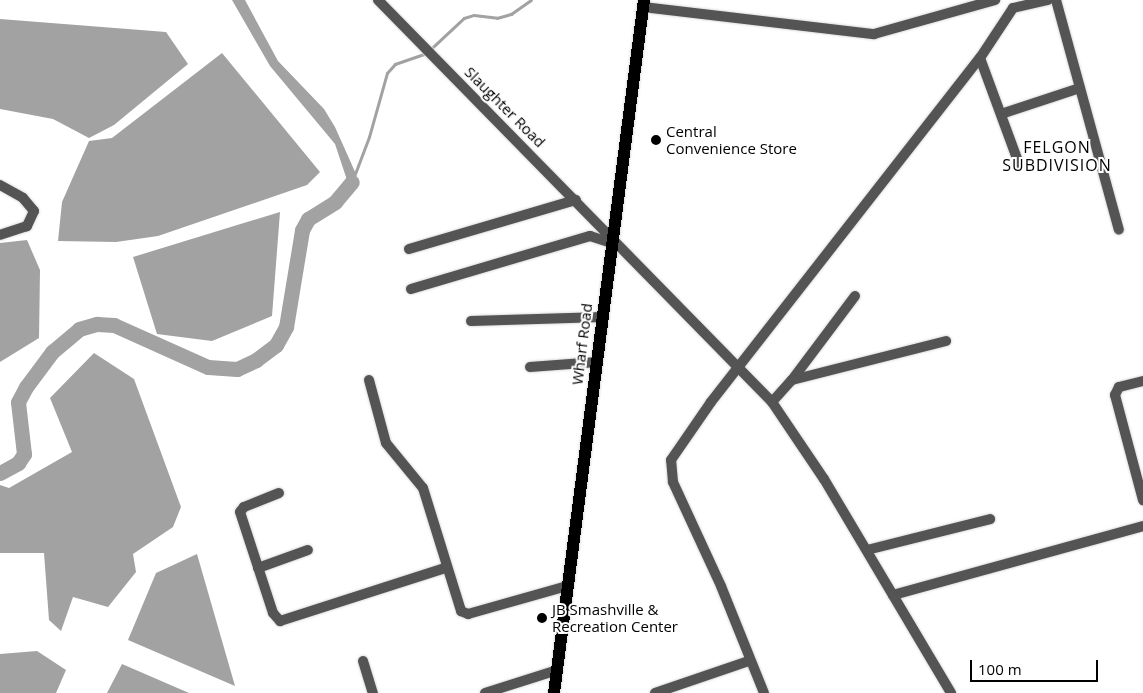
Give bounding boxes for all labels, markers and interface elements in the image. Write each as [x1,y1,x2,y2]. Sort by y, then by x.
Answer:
street label: Slaughter Road [461,63,549,151]
place label: Central Convenience Store [666,122,797,157]
marker: Central Convenience Store [650,134,662,146]
district label: FELGON SUBDIVISION [1001,137,1113,175]
street label: Wharf Road [568,302,596,386]
place label: JB Smashville & Recreation Center [552,600,678,635]
marker: JB Smashville & Recreation Center [536,612,548,624]
scale bar [973,650,1100,682]
text: 100 m [978,659,1022,679]

